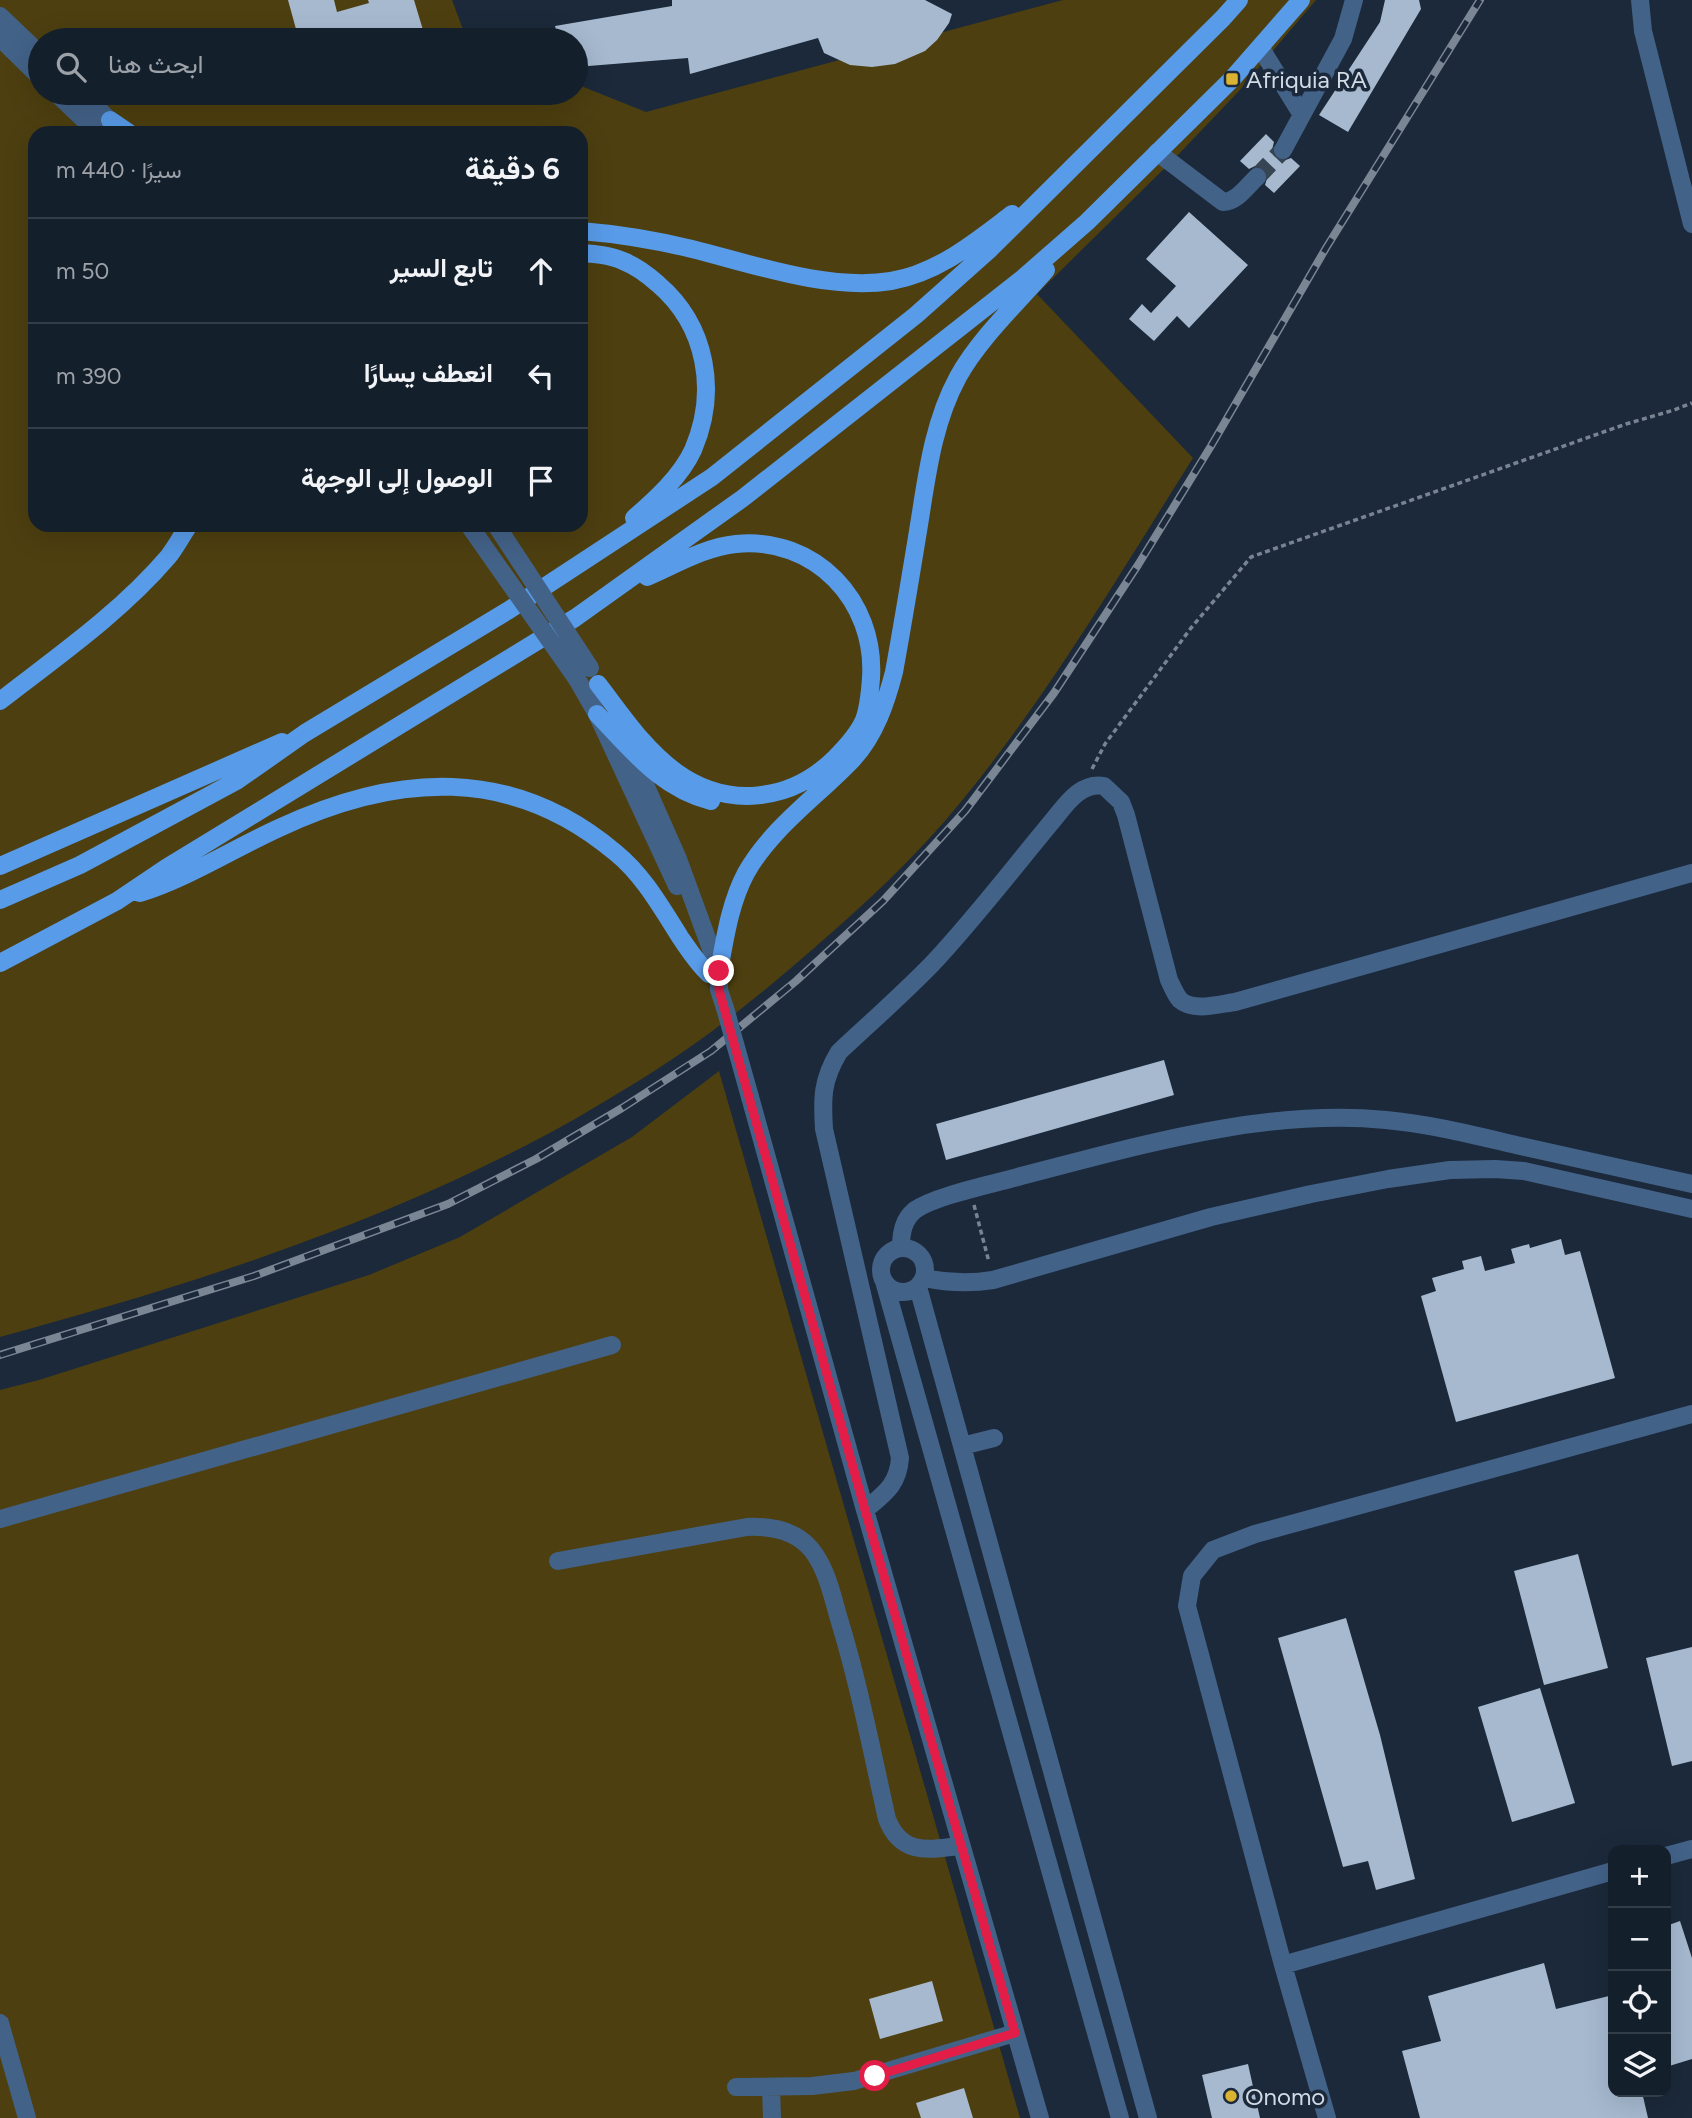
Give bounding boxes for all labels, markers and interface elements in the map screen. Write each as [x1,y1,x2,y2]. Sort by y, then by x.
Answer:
search box [28,28,588,105]
icon: search [52,48,90,86]
text: ابحث هنا [108,48,204,80]
place label: Afriquia RA [1246,65,1368,94]
marker: Afriquia RA [1224,71,1240,87]
text: 6 دقيقة [465,150,560,187]
text: سيرًا · 440 m [56,156,182,184]
text: تابع السير [390,252,493,284]
icon: ahead [522,252,560,290]
text: 50 m [56,257,109,285]
text: انعطف يسارًا [364,357,493,389]
icon: left [522,357,560,395]
text: 390 m [56,362,122,390]
text: الوصول إلى الوجهة [301,462,493,494]
icon: arrive [522,462,560,500]
route end [703,955,734,986]
map controls [1608,1845,1671,2097]
button: + [1608,1845,1671,1908]
button: − [1608,1908,1671,1971]
button: locate [1608,1971,1671,2034]
button: layers [1608,2034,1671,2097]
route start [859,2060,890,2091]
place label: Onomo [1245,2082,1325,2111]
marker: Onomo [1223,2088,1239,2104]

